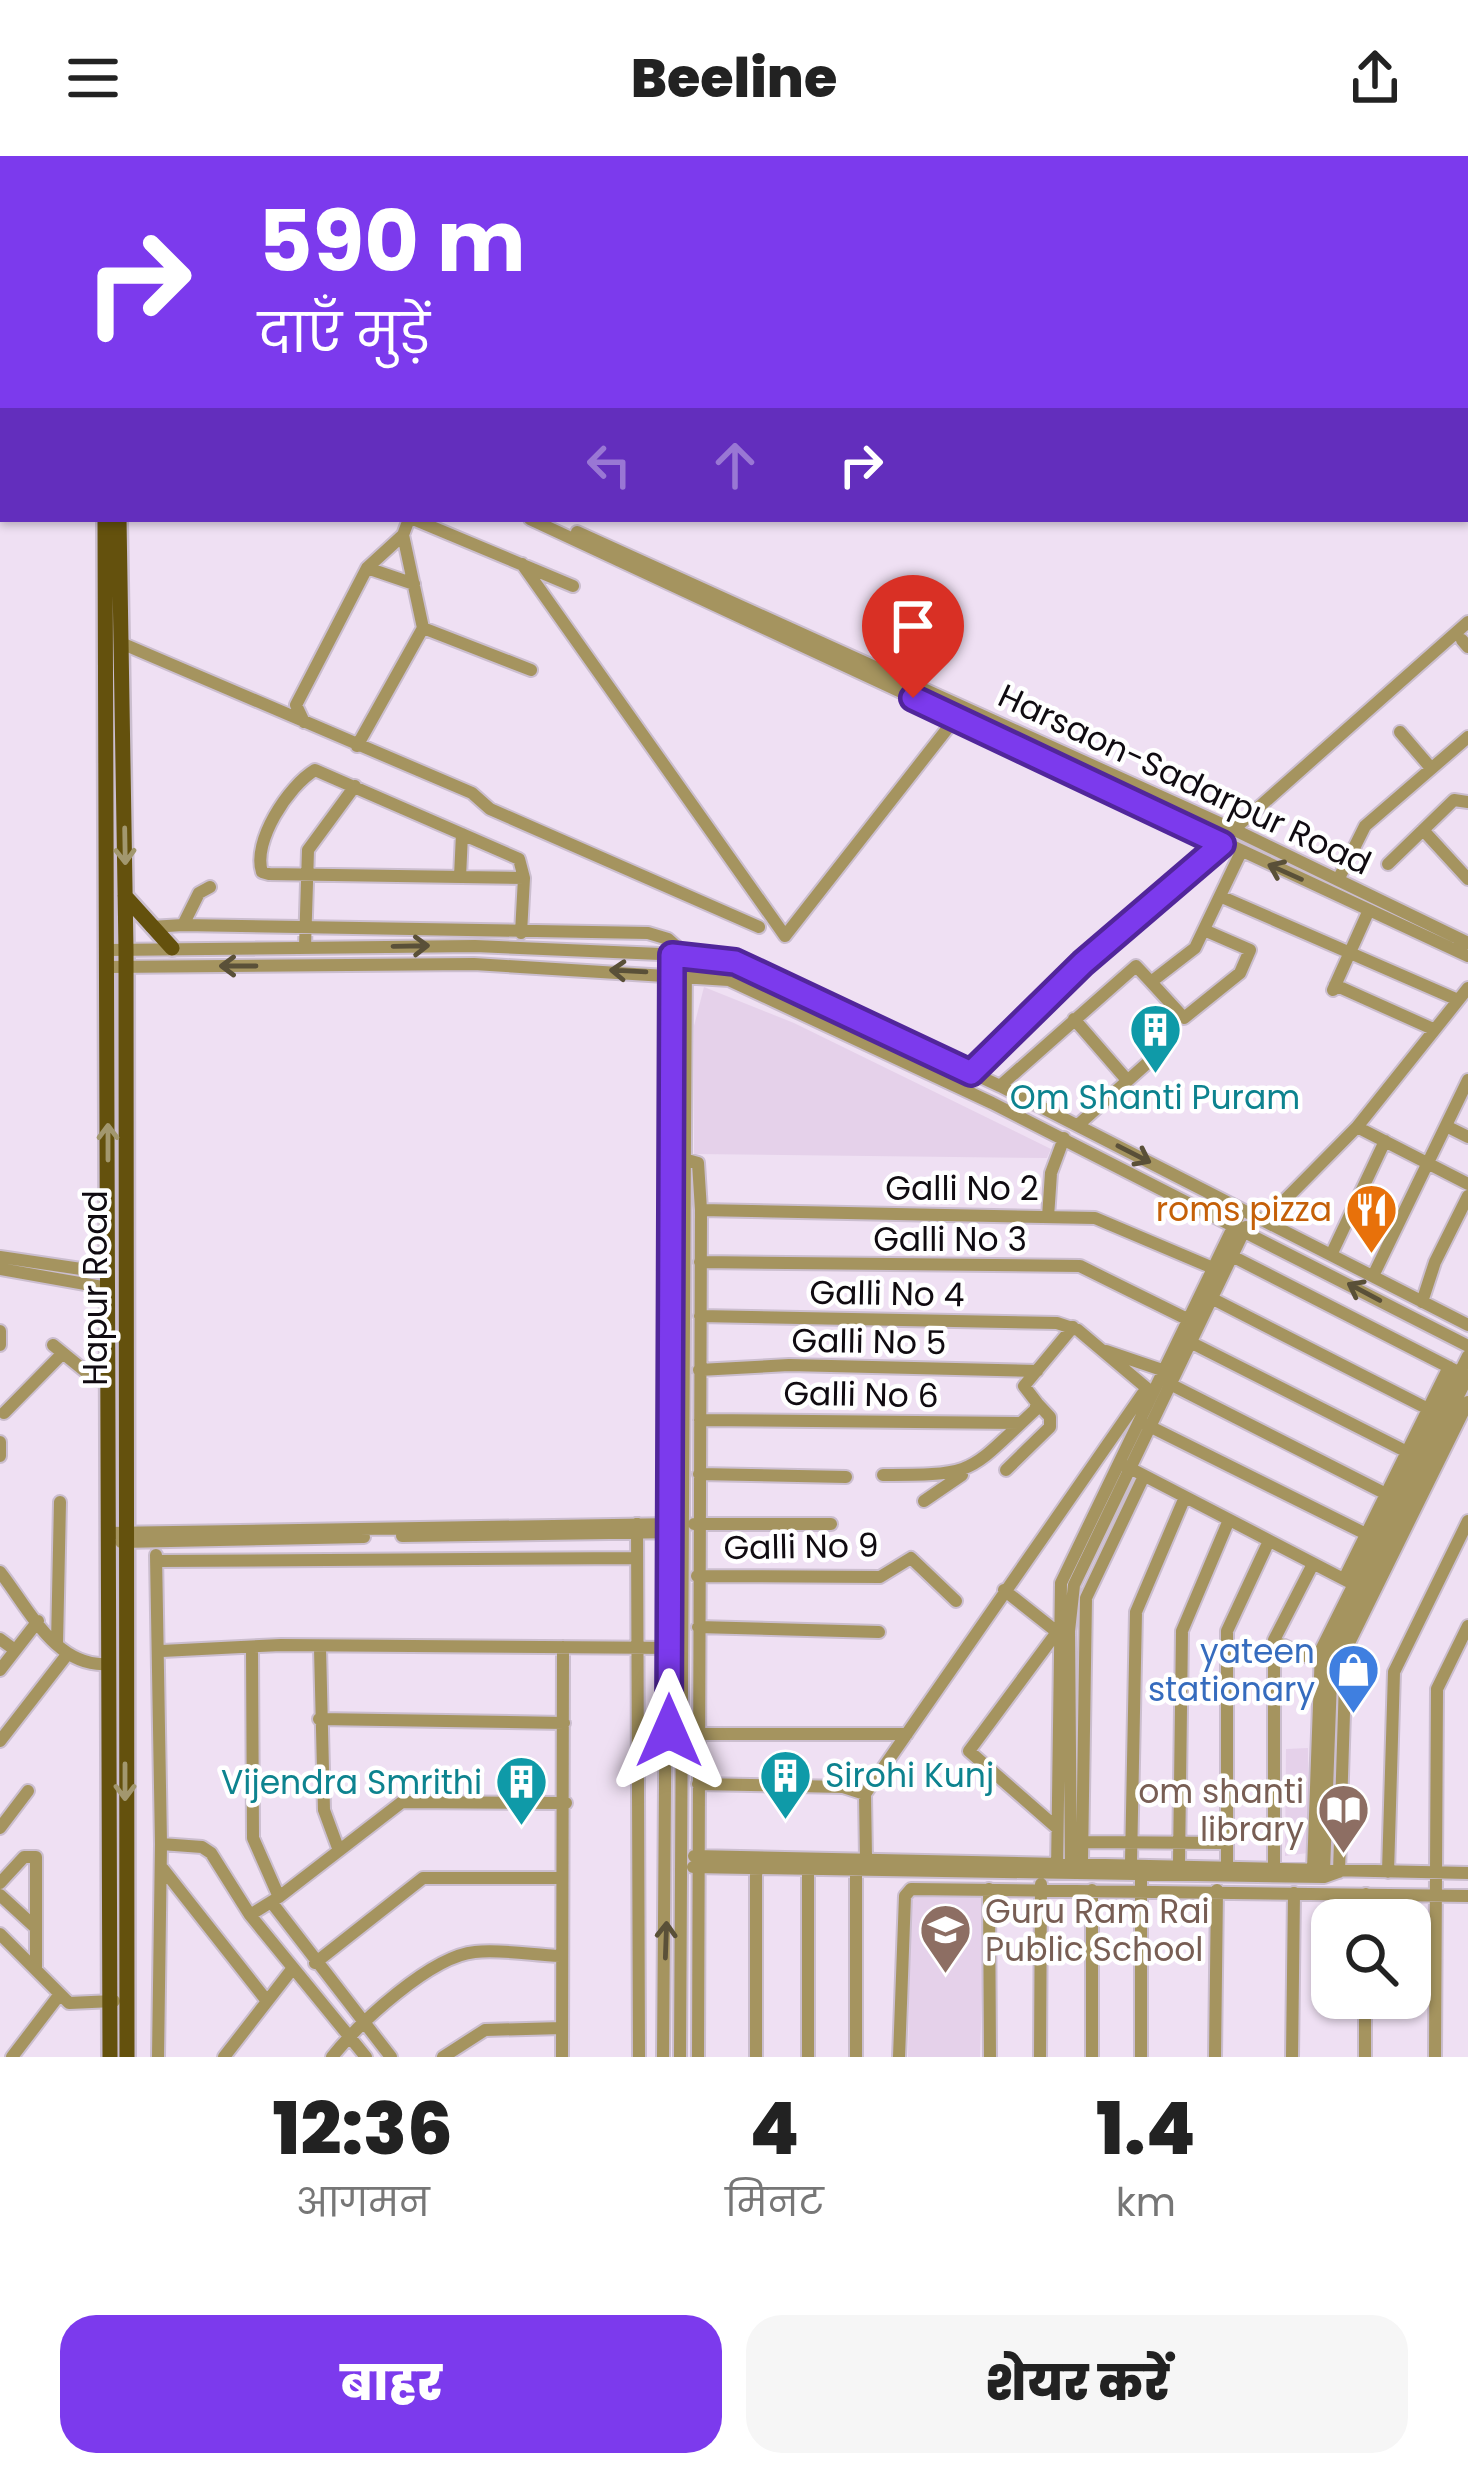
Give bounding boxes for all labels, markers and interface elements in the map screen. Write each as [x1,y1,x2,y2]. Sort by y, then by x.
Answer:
text: Beeline [631,40,837,116]
icon: menu [60,45,126,111]
icon: share [1342,45,1408,111]
text: 590 m [258,183,526,300]
icon: right [60,204,216,360]
text: दाएँ मुड़ें [258,295,430,371]
icon: left [576,432,642,498]
icon: ahead [702,432,768,498]
icon: right [828,432,894,498]
pin [862,575,964,698]
icon: arrive [880,593,946,659]
street label: Harsaon-Sadarpur Road [991,672,1379,887]
one-way arrow [113,826,136,865]
one-way arrow [1268,859,1304,881]
one-way arrow [391,935,430,957]
one-way arrow [219,955,258,977]
one-way arrow [609,959,648,982]
building icon: Om Shanti Puram [1127,1002,1183,1076]
place label: Om Shanti Puram [1010,1074,1300,1121]
one-way arrow [97,1123,119,1162]
one-way arrow [1116,1143,1151,1166]
street label: Galli No 2 [885,1165,1039,1212]
restaurant icon: roms pizza [1343,1181,1399,1255]
place label: roms pizza [1156,1186,1332,1233]
street label: Hapur Road [72,1190,119,1386]
street label: Galli No 3 [873,1216,1027,1263]
street label: Galli No 4 [809,1269,965,1318]
one-way arrow [1347,1279,1383,1302]
street label: Galli No 5 [791,1317,947,1366]
street label: Galli No 6 [783,1370,939,1419]
street label: Galli No 9 [723,1522,879,1571]
place label: yateen stationary [1148,1628,1315,1713]
shop icon: yateen stationary [1326,1642,1382,1716]
position arrow [606,1668,732,1794]
building icon: Sirohi Kunj [758,1747,814,1821]
place label: Sirohi Kunj [825,1752,994,1799]
building icon: Vijendra Smrithi [493,1754,549,1828]
place label: Vijendra Smrithi [221,1759,482,1806]
one-way arrow [114,1762,136,1801]
place label: om shanti library [1138,1768,1304,1853]
library icon: om shanti library [1315,1782,1371,1856]
place label: Guru Ram Rai Public School [985,1888,1210,1973]
map controls [1311,1899,1431,2019]
button: search [1311,1899,1431,2019]
school or university icon: Guru Ram Rai Public School [918,1902,974,1976]
one-way arrow [654,1921,677,1960]
text: 12:36 [273,2078,453,2179]
text: 4 [750,2078,799,2179]
text: 1.4 [1096,2078,1195,2179]
text: आगमन [296,2175,430,2230]
text: मिनट [725,2175,824,2230]
text: km [1116,2175,1176,2230]
button: बाहर [60,2315,722,2453]
button: शेयर करें [746,2315,1408,2453]

